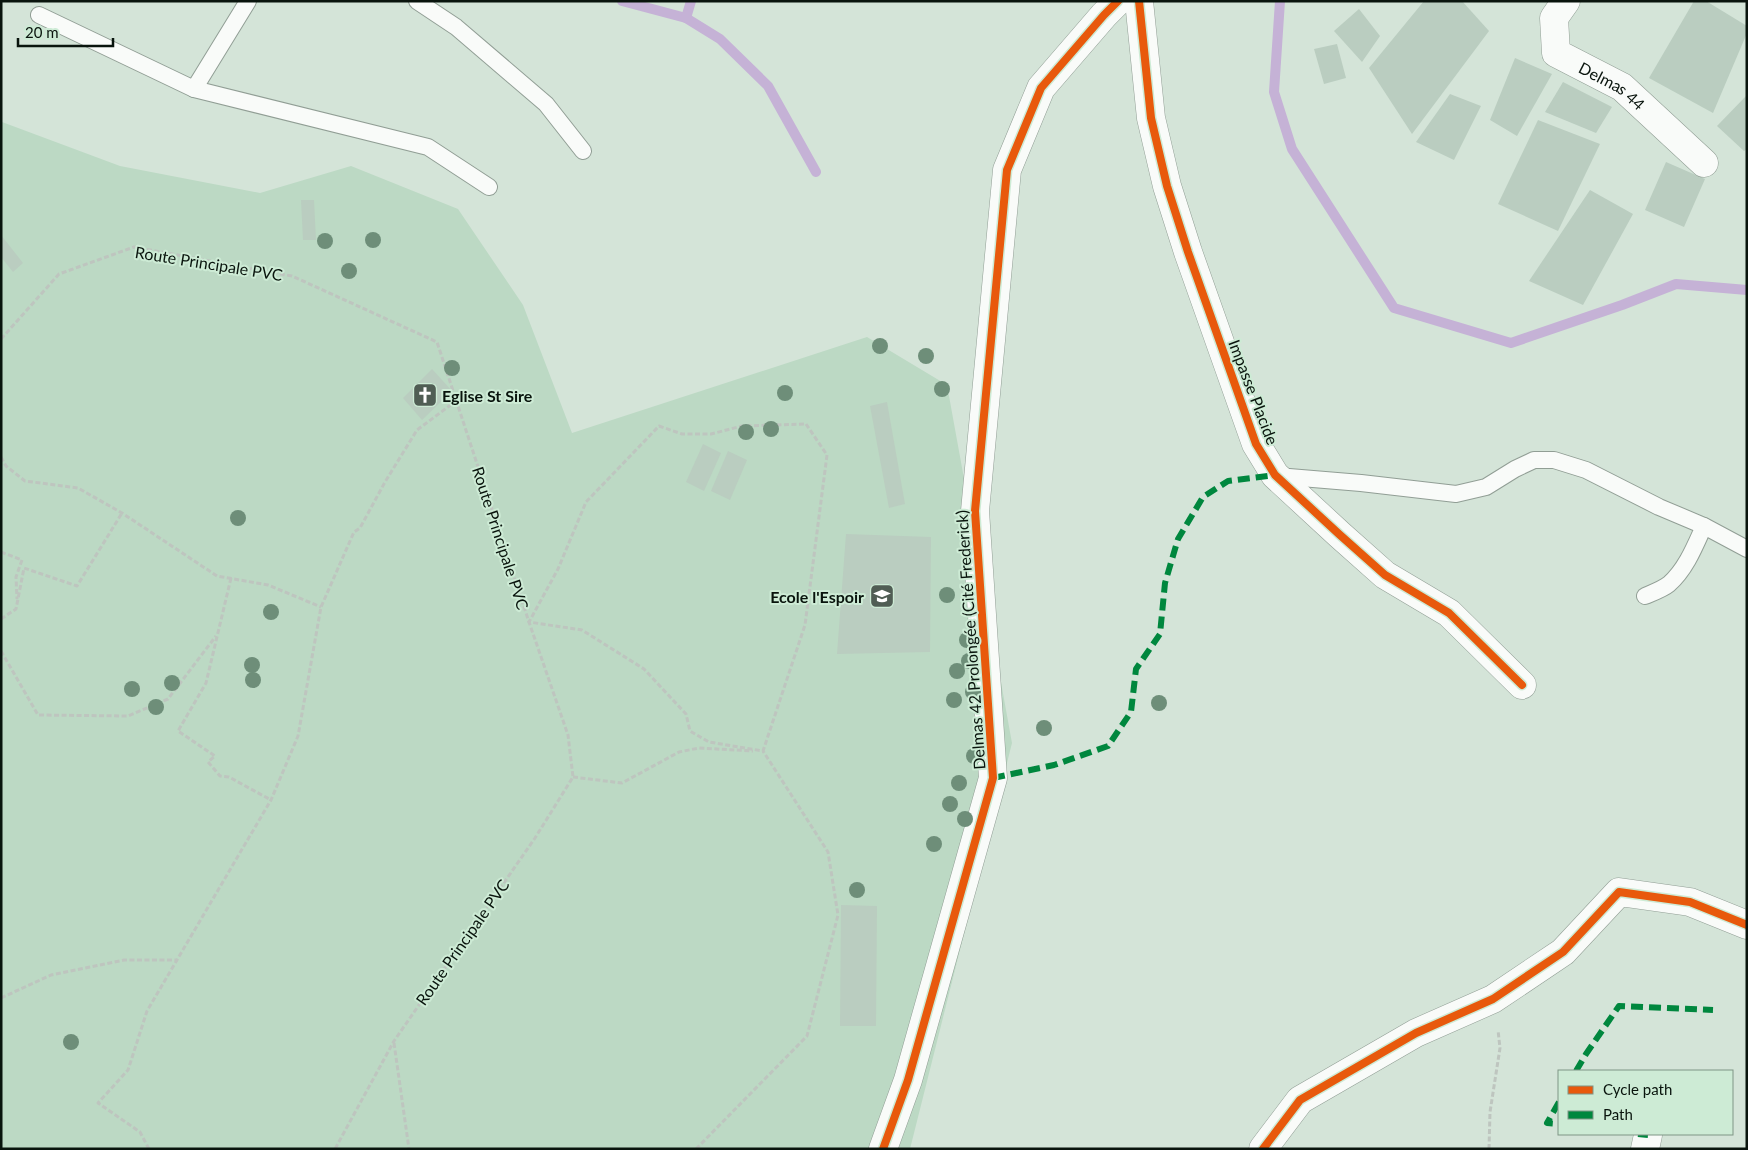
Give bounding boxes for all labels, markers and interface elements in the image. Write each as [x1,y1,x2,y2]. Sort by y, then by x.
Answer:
scale bar [18,15,112,47]
text: 20 m [25,23,59,41]
street label: Delmas 44 [1576,57,1649,113]
street label: Route Principale PVC [134,242,284,284]
street label: Impasse Placide [1225,337,1283,447]
church icon: Eglise St Sire [412,382,438,408]
place label: Eglise St Sire [442,386,533,405]
street label: Route Principale PVC [469,464,533,612]
street label: Delmas 42 Prolongée (Cité Frederick) [951,510,989,770]
school or university icon: Ecole l'Espoir [869,583,895,609]
place label: Ecole l'Espoir [770,587,864,606]
street label: Route Principale PVC [411,875,513,1009]
legend [1558,1070,1733,1135]
text: Cycle path [1603,1080,1672,1098]
text: Path [1603,1105,1633,1123]

